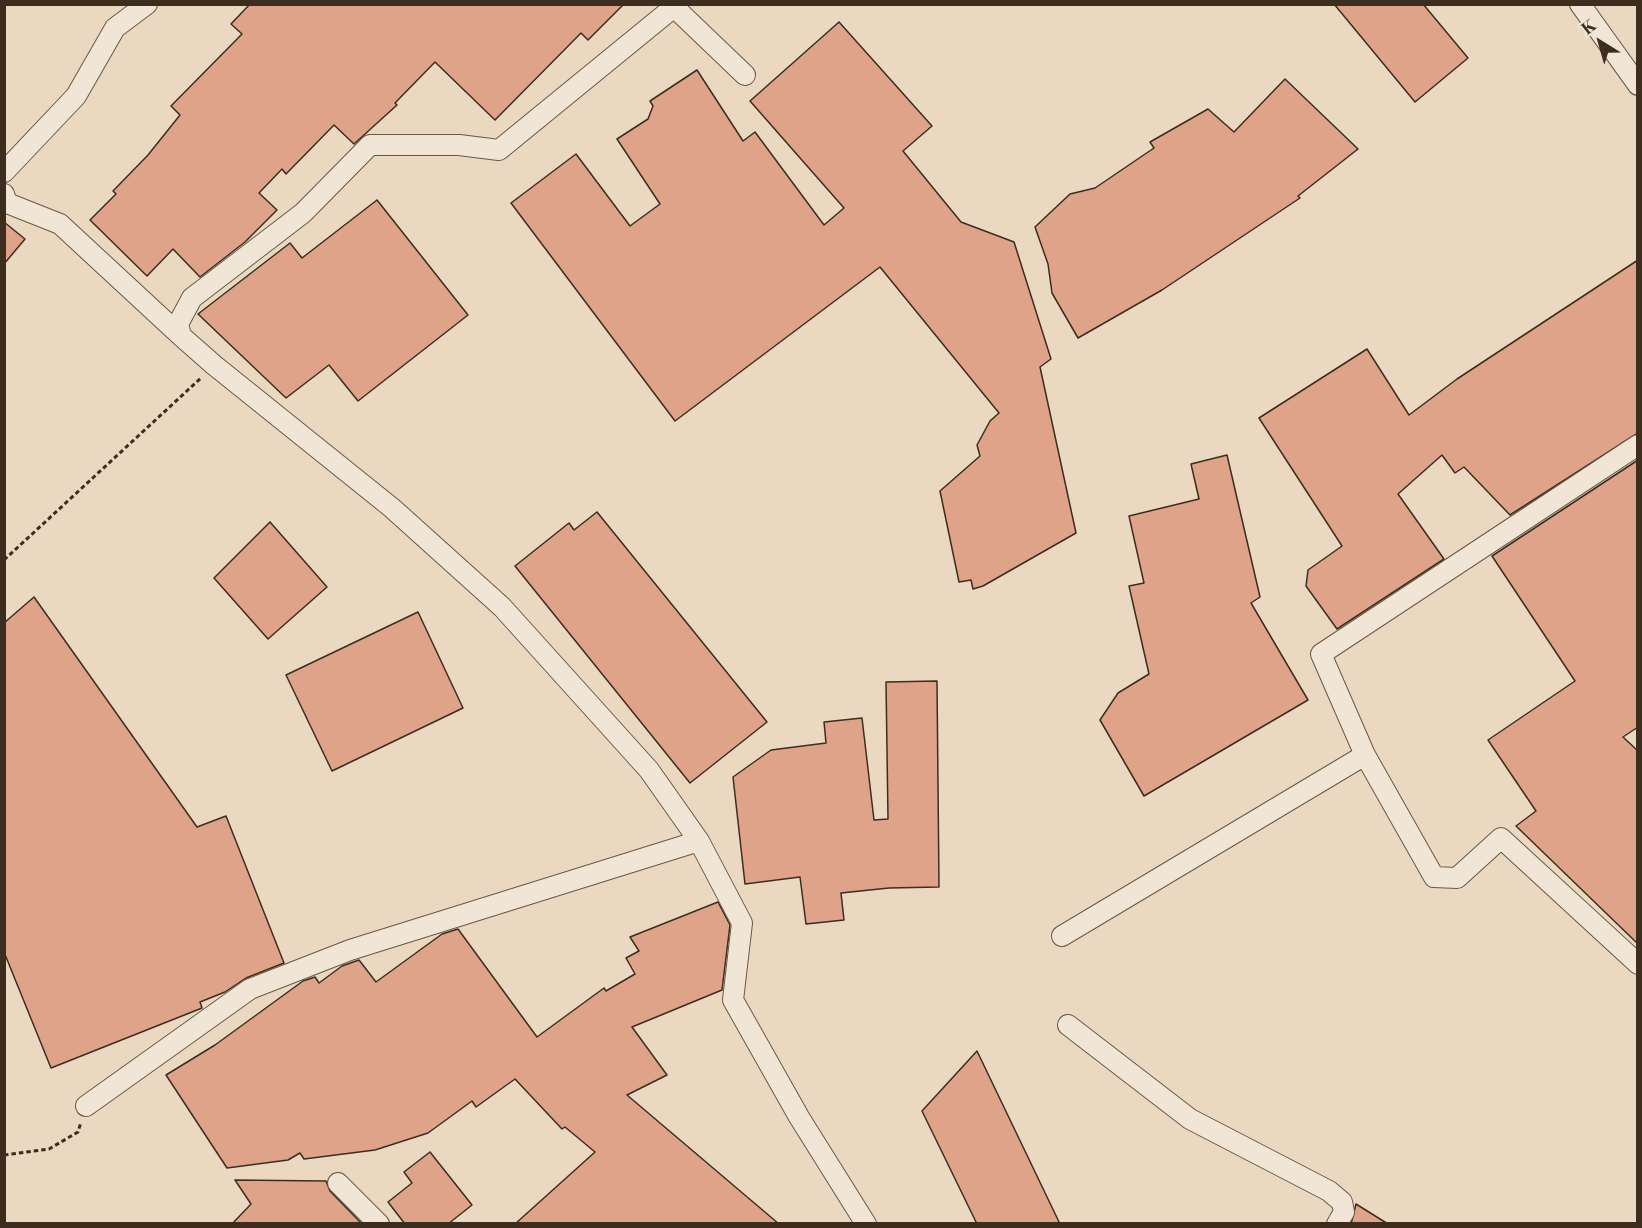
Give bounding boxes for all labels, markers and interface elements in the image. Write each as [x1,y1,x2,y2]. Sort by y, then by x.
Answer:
north arrow [1570,12,1630,72]
text: K [1578,16,1600,40]

